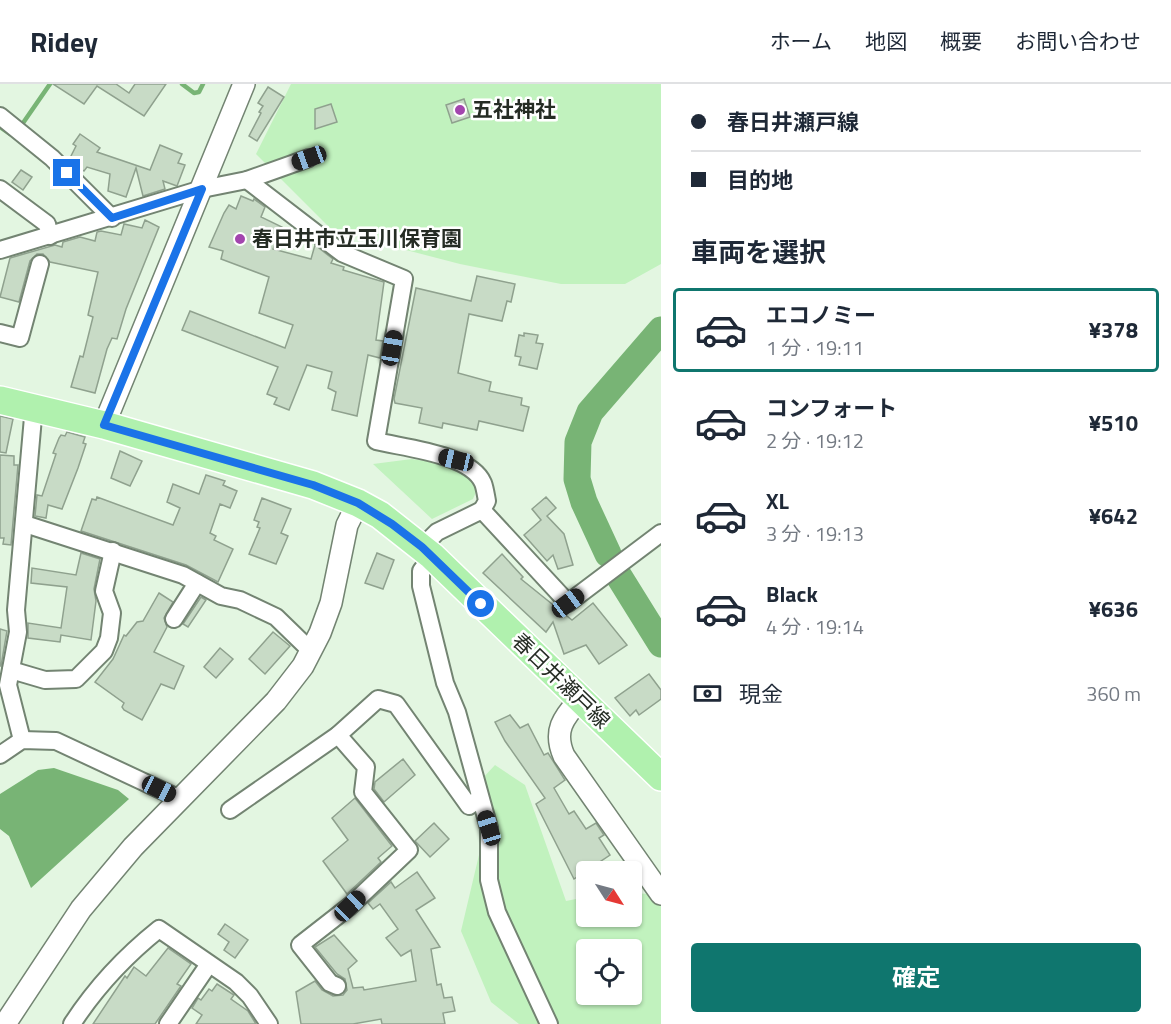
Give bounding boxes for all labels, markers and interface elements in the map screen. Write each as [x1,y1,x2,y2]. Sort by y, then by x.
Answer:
text: Ridey [30,20,98,63]
text: ホーム [770,25,832,57]
text: 地図 [865,25,907,57]
text: 概要 [940,25,982,57]
text: お問い合わせ [1015,25,1141,57]
place label: 五社神社 [472,93,556,125]
marker: 五社神社 [453,103,467,117]
text: 春日井瀬戸線 [727,105,859,139]
car [289,143,329,173]
route end [53,159,80,186]
text: 目的地 [727,163,793,197]
place label: 春日井市立玉川保育園 [252,222,462,254]
text: 車両を選択 [691,231,826,272]
marker: 春日井市立玉川保育園 [233,232,247,246]
text: エコノミー [766,298,876,332]
icon: car [694,303,748,357]
text: ¥378 [1089,313,1138,347]
car [380,329,404,367]
text: 1 分 · 19:11 [766,332,864,363]
text: コンフォート [766,391,897,425]
icon: car [694,396,748,450]
text: ¥510 [1089,406,1138,440]
text: 2 分 · 19:12 [766,425,864,456]
car [436,447,476,473]
text: XL [766,484,789,518]
icon: car [694,489,748,543]
text: ¥642 [1089,499,1138,533]
text: 3 分 · 19:13 [766,518,864,549]
text: Black [766,577,818,611]
icon: car [694,582,748,636]
car [548,585,588,621]
route start [467,590,494,617]
text: ¥636 [1089,592,1138,626]
text: 4 分 · 19:14 [766,611,864,642]
street label: 春日井瀬戸線 [505,625,618,736]
icon: cash [691,677,724,710]
text: 現金 [739,677,783,711]
text: 360 m [1086,678,1141,709]
car [139,773,179,805]
car [475,808,503,848]
north arrow [576,861,642,927]
map controls [576,861,642,1005]
car [331,887,369,925]
button: locate [576,939,642,1005]
button: 確定 [691,943,1141,1012]

